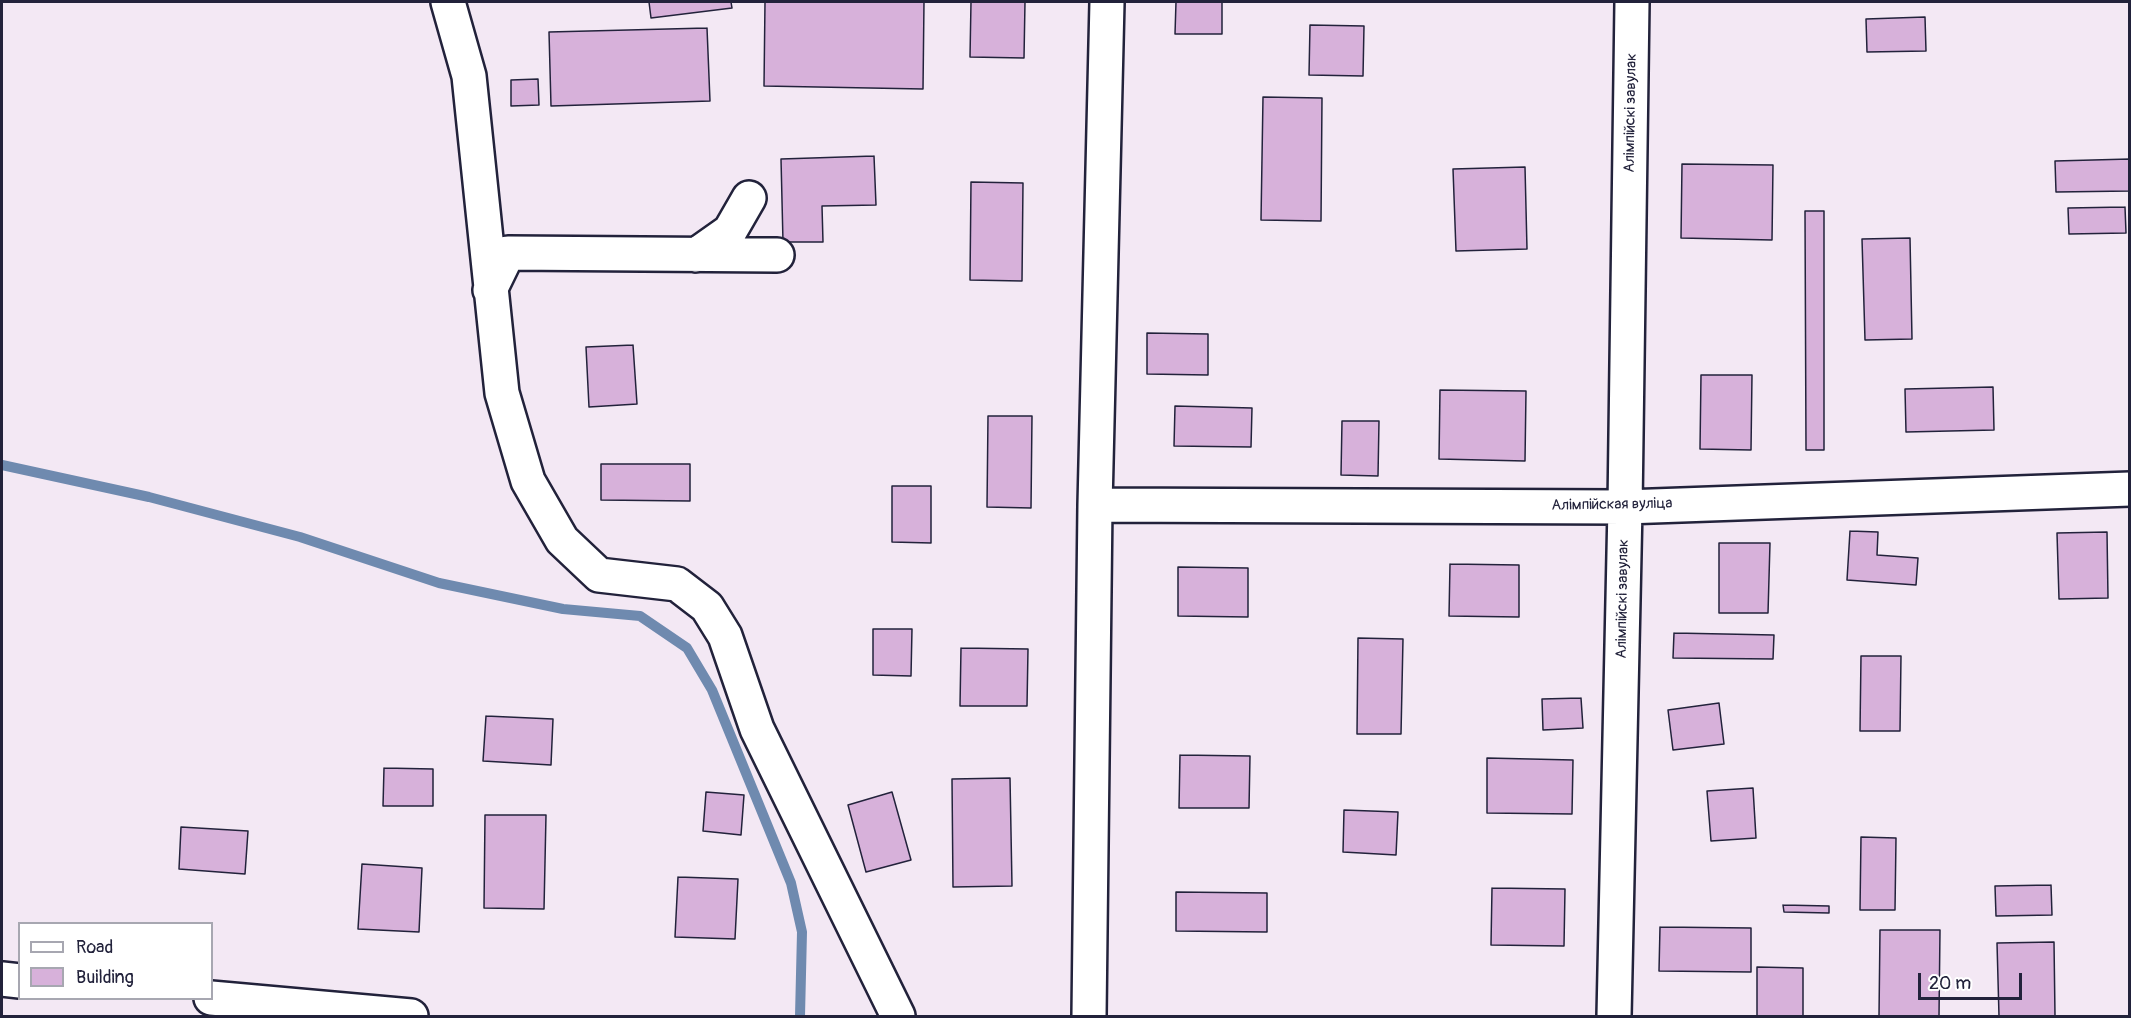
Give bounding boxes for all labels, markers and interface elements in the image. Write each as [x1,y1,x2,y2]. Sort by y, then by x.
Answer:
street label: Алімпійскі завулак [1621,53,1641,173]
street label: Алімпійская вуліца [1551,495,1673,515]
street label: Алімпійскі завулак [1613,539,1633,659]
legend [18,922,213,1000]
text: Road [76,936,113,959]
scale bar [1921,961,2024,999]
text: Building [76,966,134,989]
text: 20 m [1929,972,1971,995]

